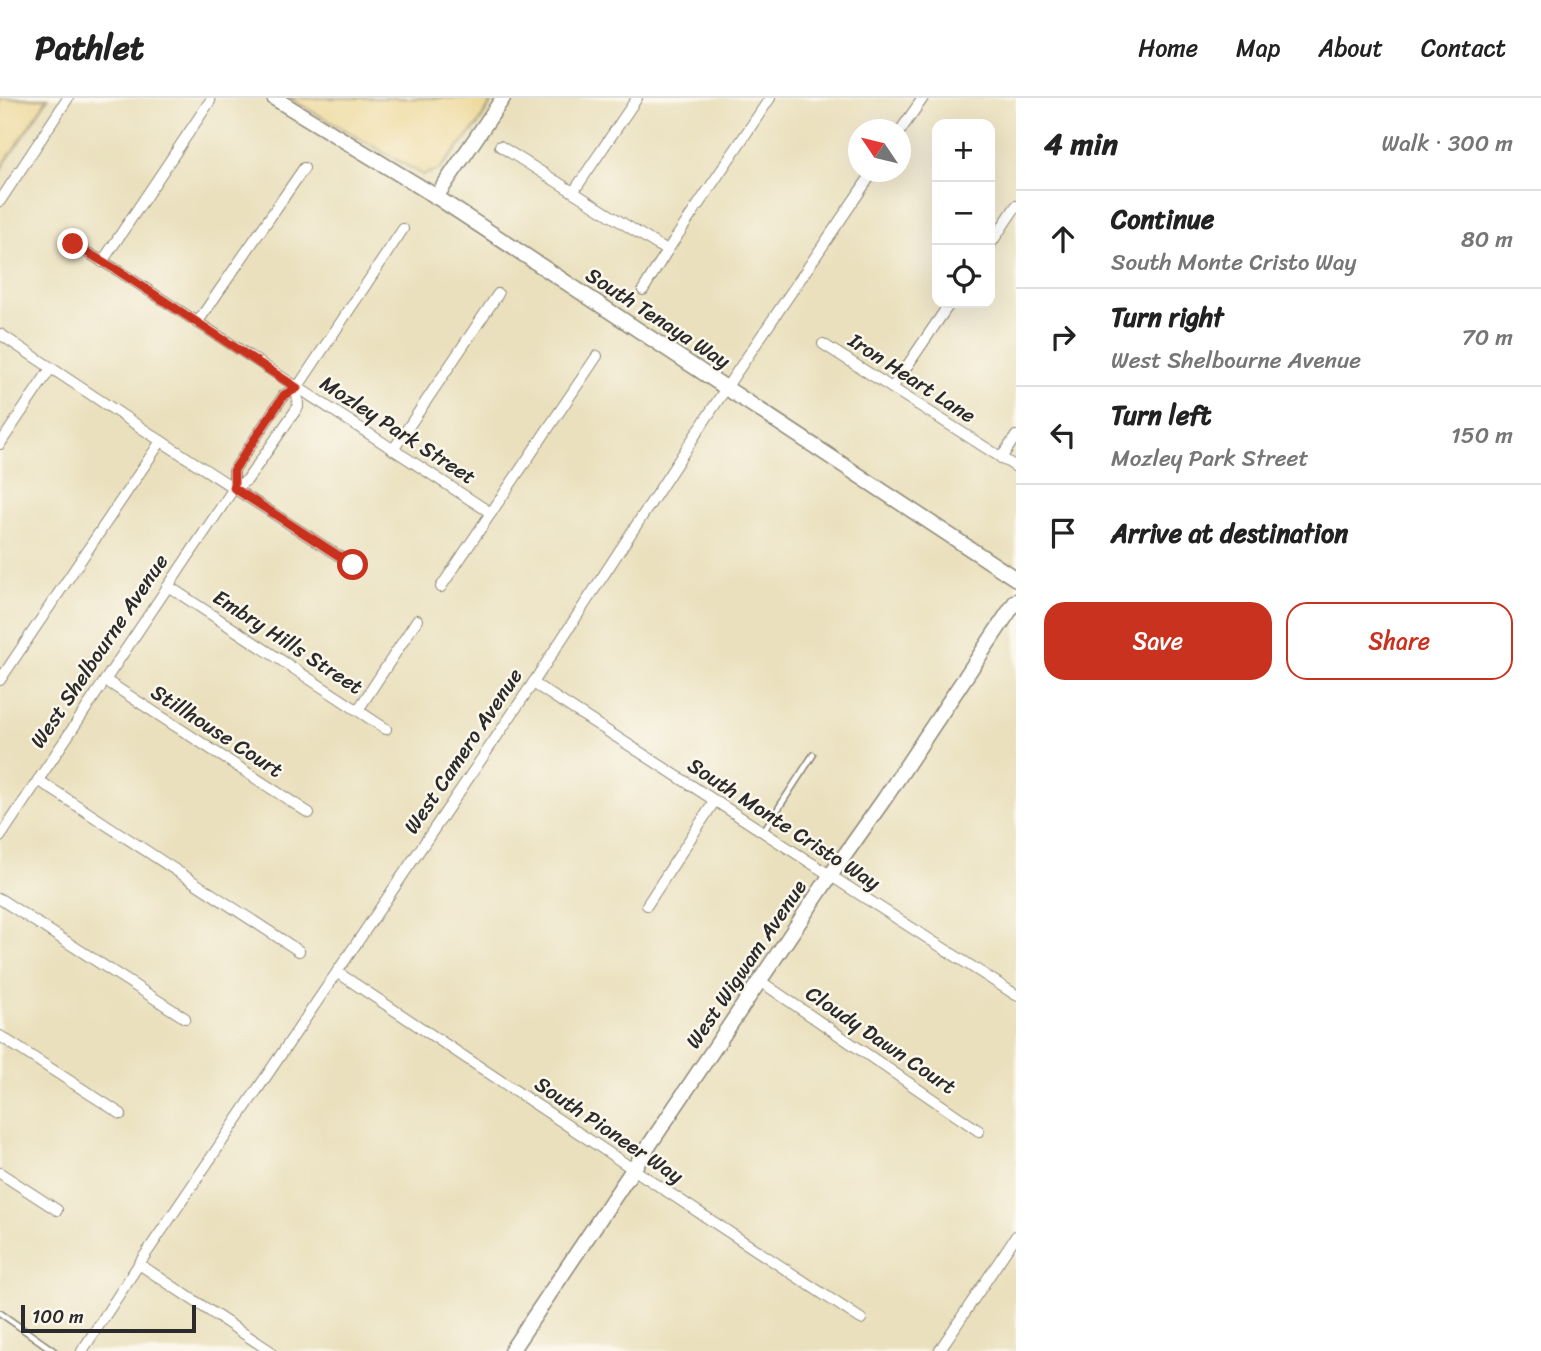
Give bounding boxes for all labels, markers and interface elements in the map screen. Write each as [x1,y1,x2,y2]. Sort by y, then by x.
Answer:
text: Pathlet [35,19,144,77]
text: Home [1138,27,1198,69]
text: Map [1236,27,1280,69]
text: About [1318,27,1383,69]
text: Contact [1421,27,1506,69]
text: 4 min [1044,117,1118,171]
north arrow [848,119,911,182]
map controls [932,119,995,308]
button: + [932,119,995,182]
text: Walk · 300 m [1381,123,1513,164]
button: − [932,182,995,245]
text: Continue [1111,196,1214,242]
text: 80 m [1461,219,1513,260]
icon: ahead [1044,220,1082,258]
route end [57,228,88,259]
text: South Monte Cristo Way [1111,242,1357,283]
button: locate [932,245,995,308]
street label: South Tenaya Way [578,257,738,379]
text: Turn right [1111,294,1224,340]
text: 70 m [1462,317,1513,358]
icon: right [1044,318,1082,356]
street label: Iron Heart Lane [840,322,984,434]
text: West Shelbourne Avenue [1111,340,1361,381]
street label: Mozley Park Street [312,365,484,495]
text: Turn left [1111,392,1211,438]
text: 150 m [1451,415,1513,456]
icon: left [1044,416,1082,454]
text: Mozley Park Street [1111,438,1308,479]
text: Arrive at destination [1111,510,1348,556]
icon: arrive [1044,514,1082,552]
street label: West Shelbourne Avenue [19,546,179,756]
route start [337,549,368,580]
street label: Embry Hills Street [205,579,371,705]
button: Save [1044,602,1272,680]
button: Share [1286,602,1513,680]
street label: West Camero Avenue [393,660,533,842]
street label: Stillhouse Court [143,674,291,788]
street label: South Monte Cristo Way [680,747,888,901]
street label: West Wigwam Avenue [675,871,817,1057]
street label: Cloudy Dawn Court [798,975,964,1105]
street label: South Pioneer Way [526,1066,692,1194]
text: 100 m [32,1300,84,1333]
scale bar [21,1302,196,1334]

